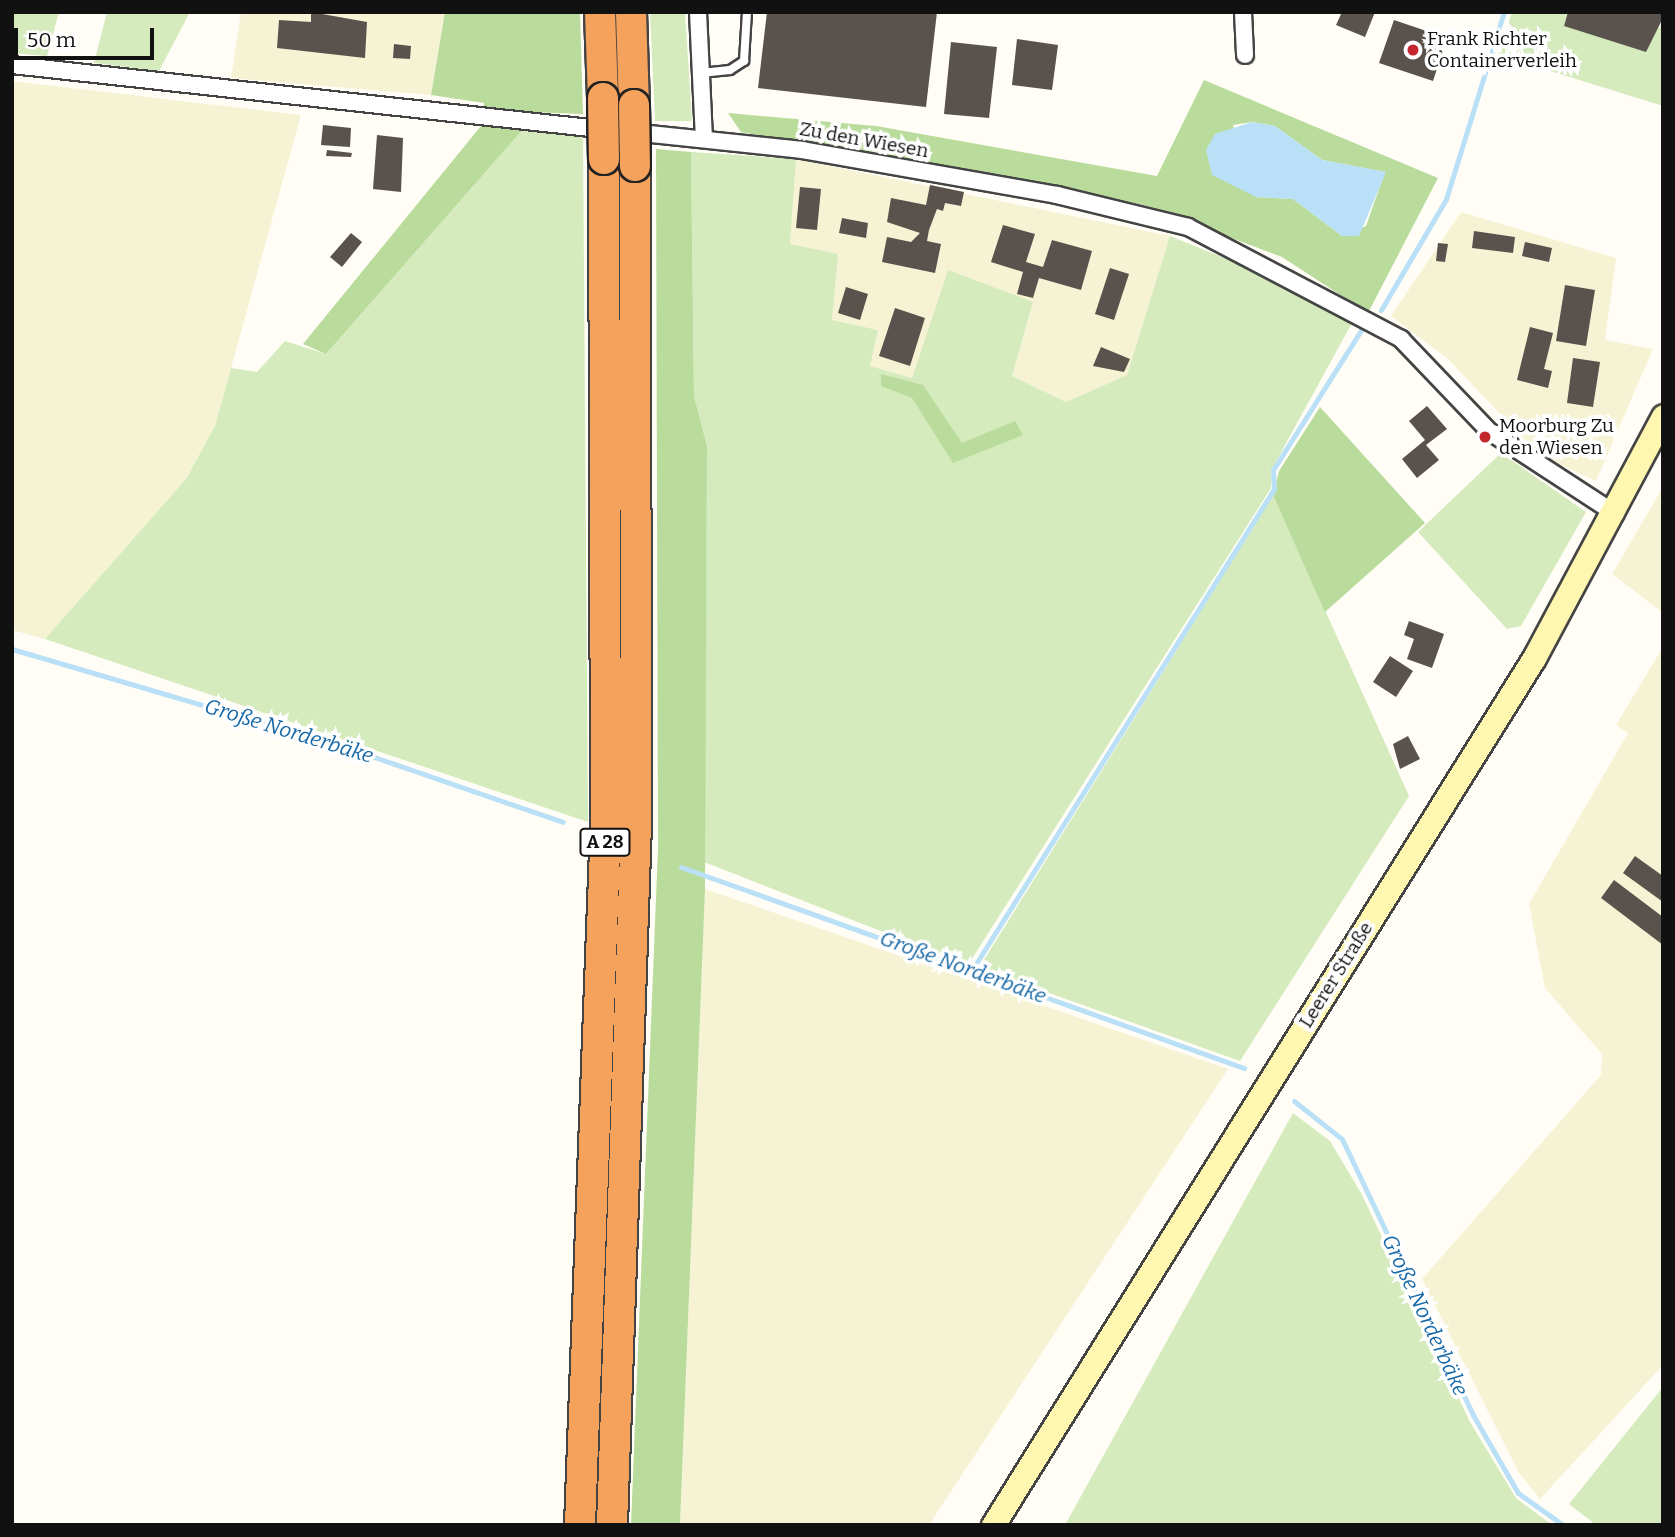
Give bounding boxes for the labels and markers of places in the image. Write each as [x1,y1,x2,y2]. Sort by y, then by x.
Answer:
place label: Frank Richter Containerverleih [1427,28,1577,72]
marker: Frank Richter Containerverleih [1405,42,1421,58]
place label: Moorburg Zu den Wiesen [1499,415,1614,459]
marker: Moorburg Zu den Wiesen [1477,429,1493,445]

